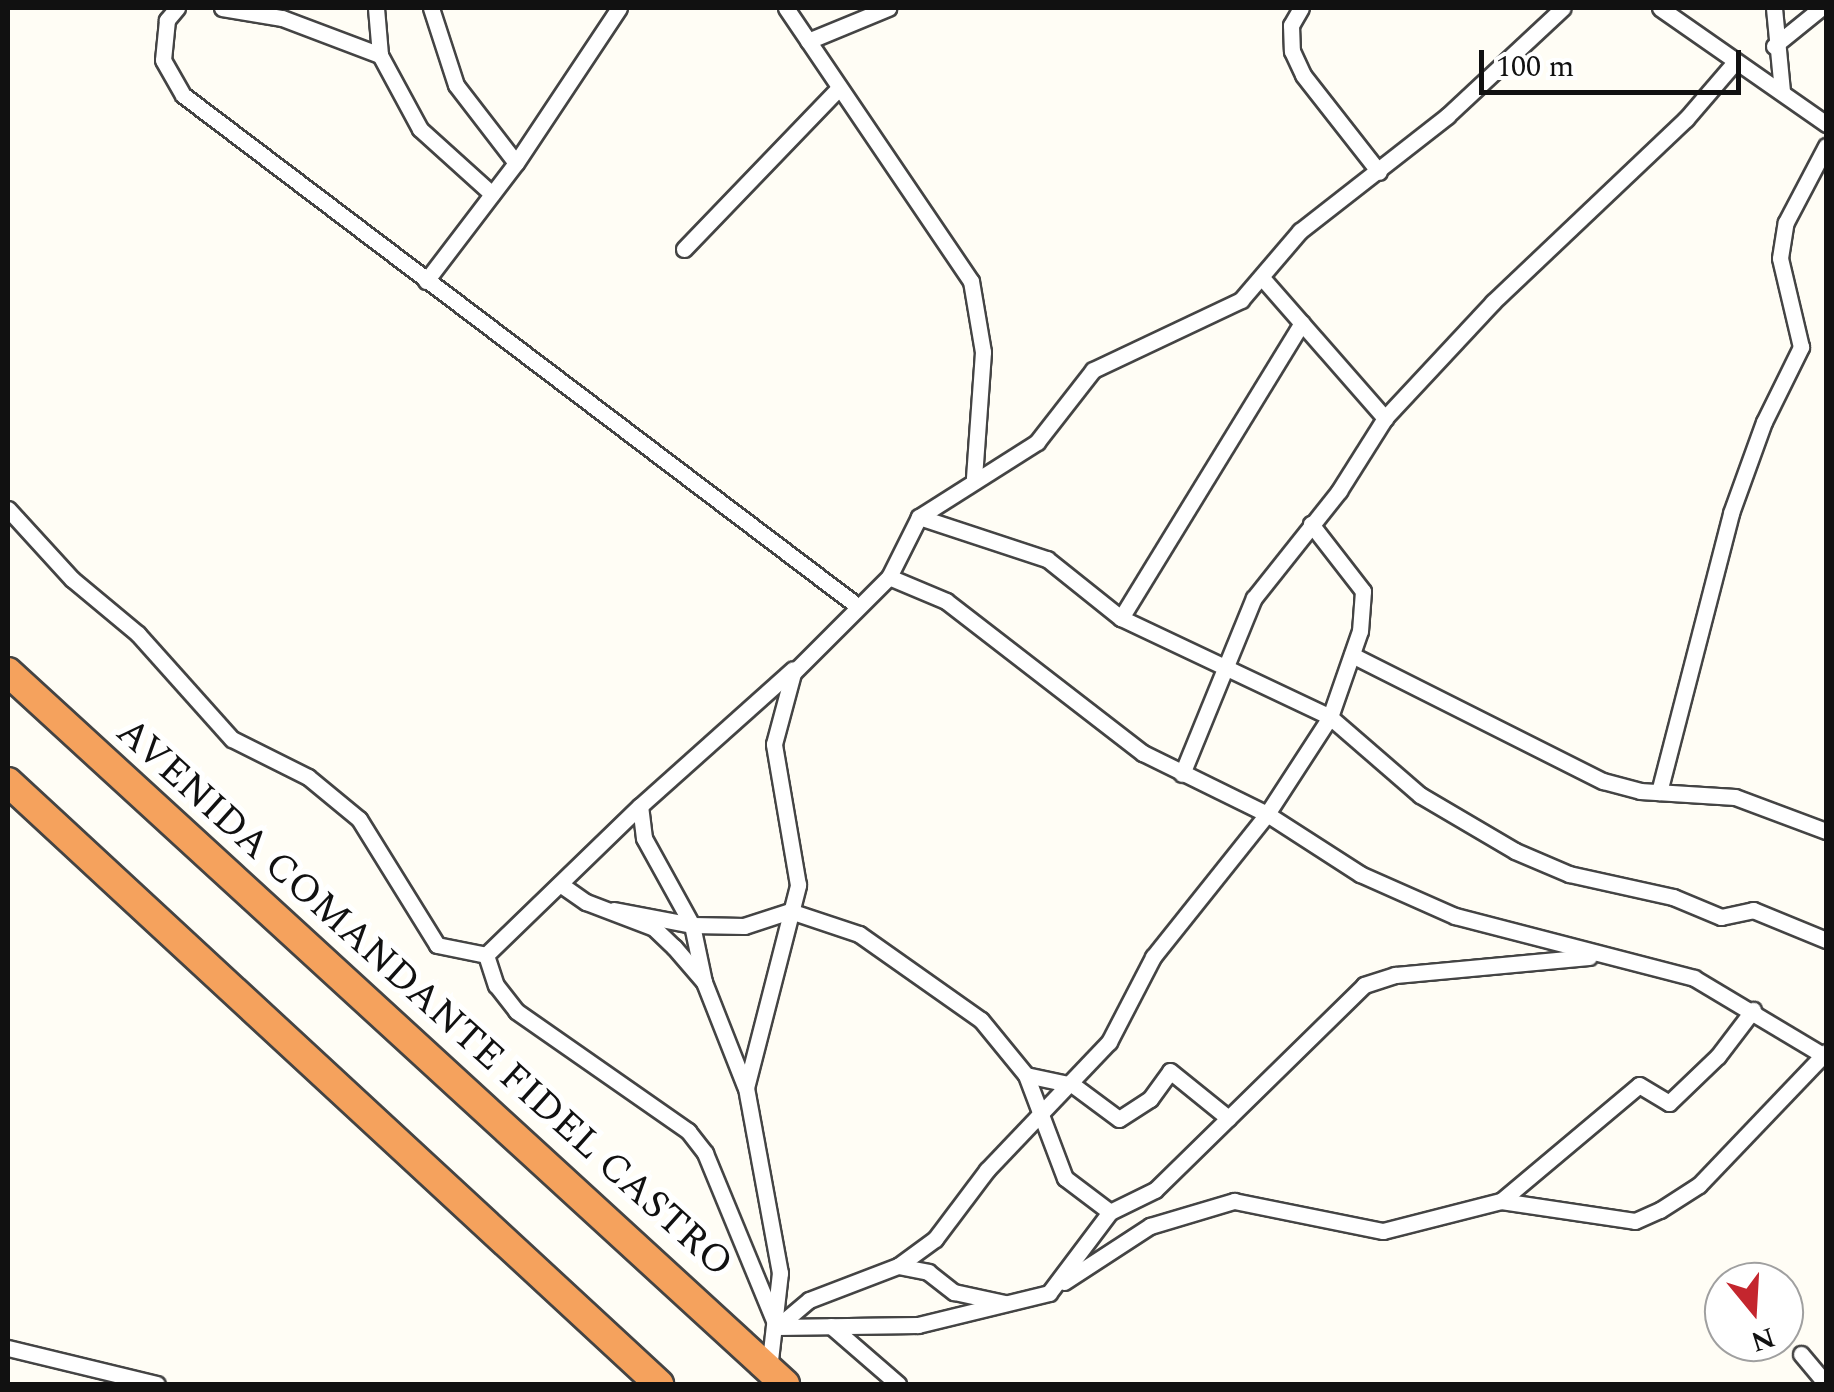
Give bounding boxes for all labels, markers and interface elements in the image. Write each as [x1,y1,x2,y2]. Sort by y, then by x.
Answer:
scale bar [1484,30,1746,92]
text: 100 m [1496,44,1574,90]
street label: AVENIDA COMANDANTE FIDEL CASTRO [106,708,742,1288]
north arrow [1704,1262,1804,1362]
text: N [1745,1315,1780,1363]

